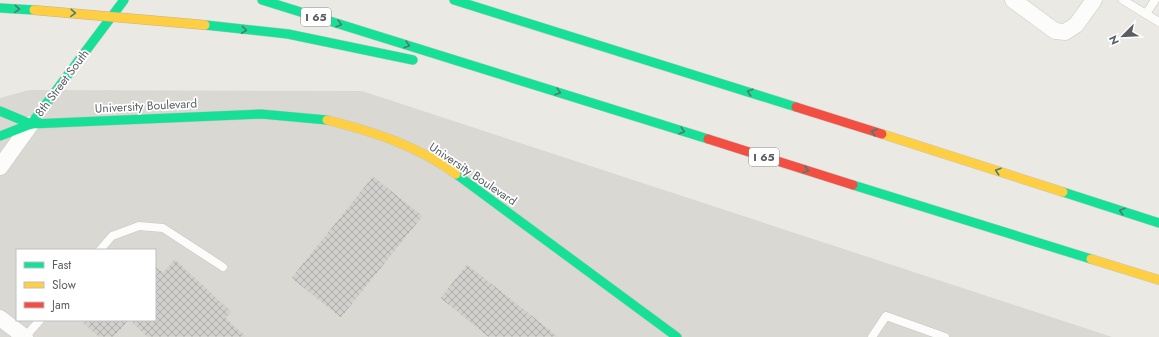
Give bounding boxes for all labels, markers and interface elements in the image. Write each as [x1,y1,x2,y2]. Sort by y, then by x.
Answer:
one-way arrow [14,5,20,14]
one-way arrow [70,8,76,17]
road number: I 65 [301,8,331,26]
north arrow [1103,16,1143,56]
one-way arrow [336,19,343,28]
one-way arrow [241,25,247,34]
text: N [1105,33,1123,47]
one-way arrow [403,40,410,49]
street label: 8th Street South [31,46,93,120]
one-way arrow [554,87,561,96]
one-way arrow [747,88,754,97]
street label: University Boulevard [94,94,198,118]
one-way arrow [678,126,685,135]
one-way arrow [871,128,878,136]
street label: University Boulevard [426,138,520,210]
road number: I 65 [749,148,779,166]
one-way arrow [802,165,809,174]
one-way arrow [995,167,1002,176]
one-way arrow [1119,207,1126,216]
legend [16,249,156,321]
text: Fast [52,256,71,274]
text: Slow [52,276,77,294]
text: Jam [50,296,70,314]

